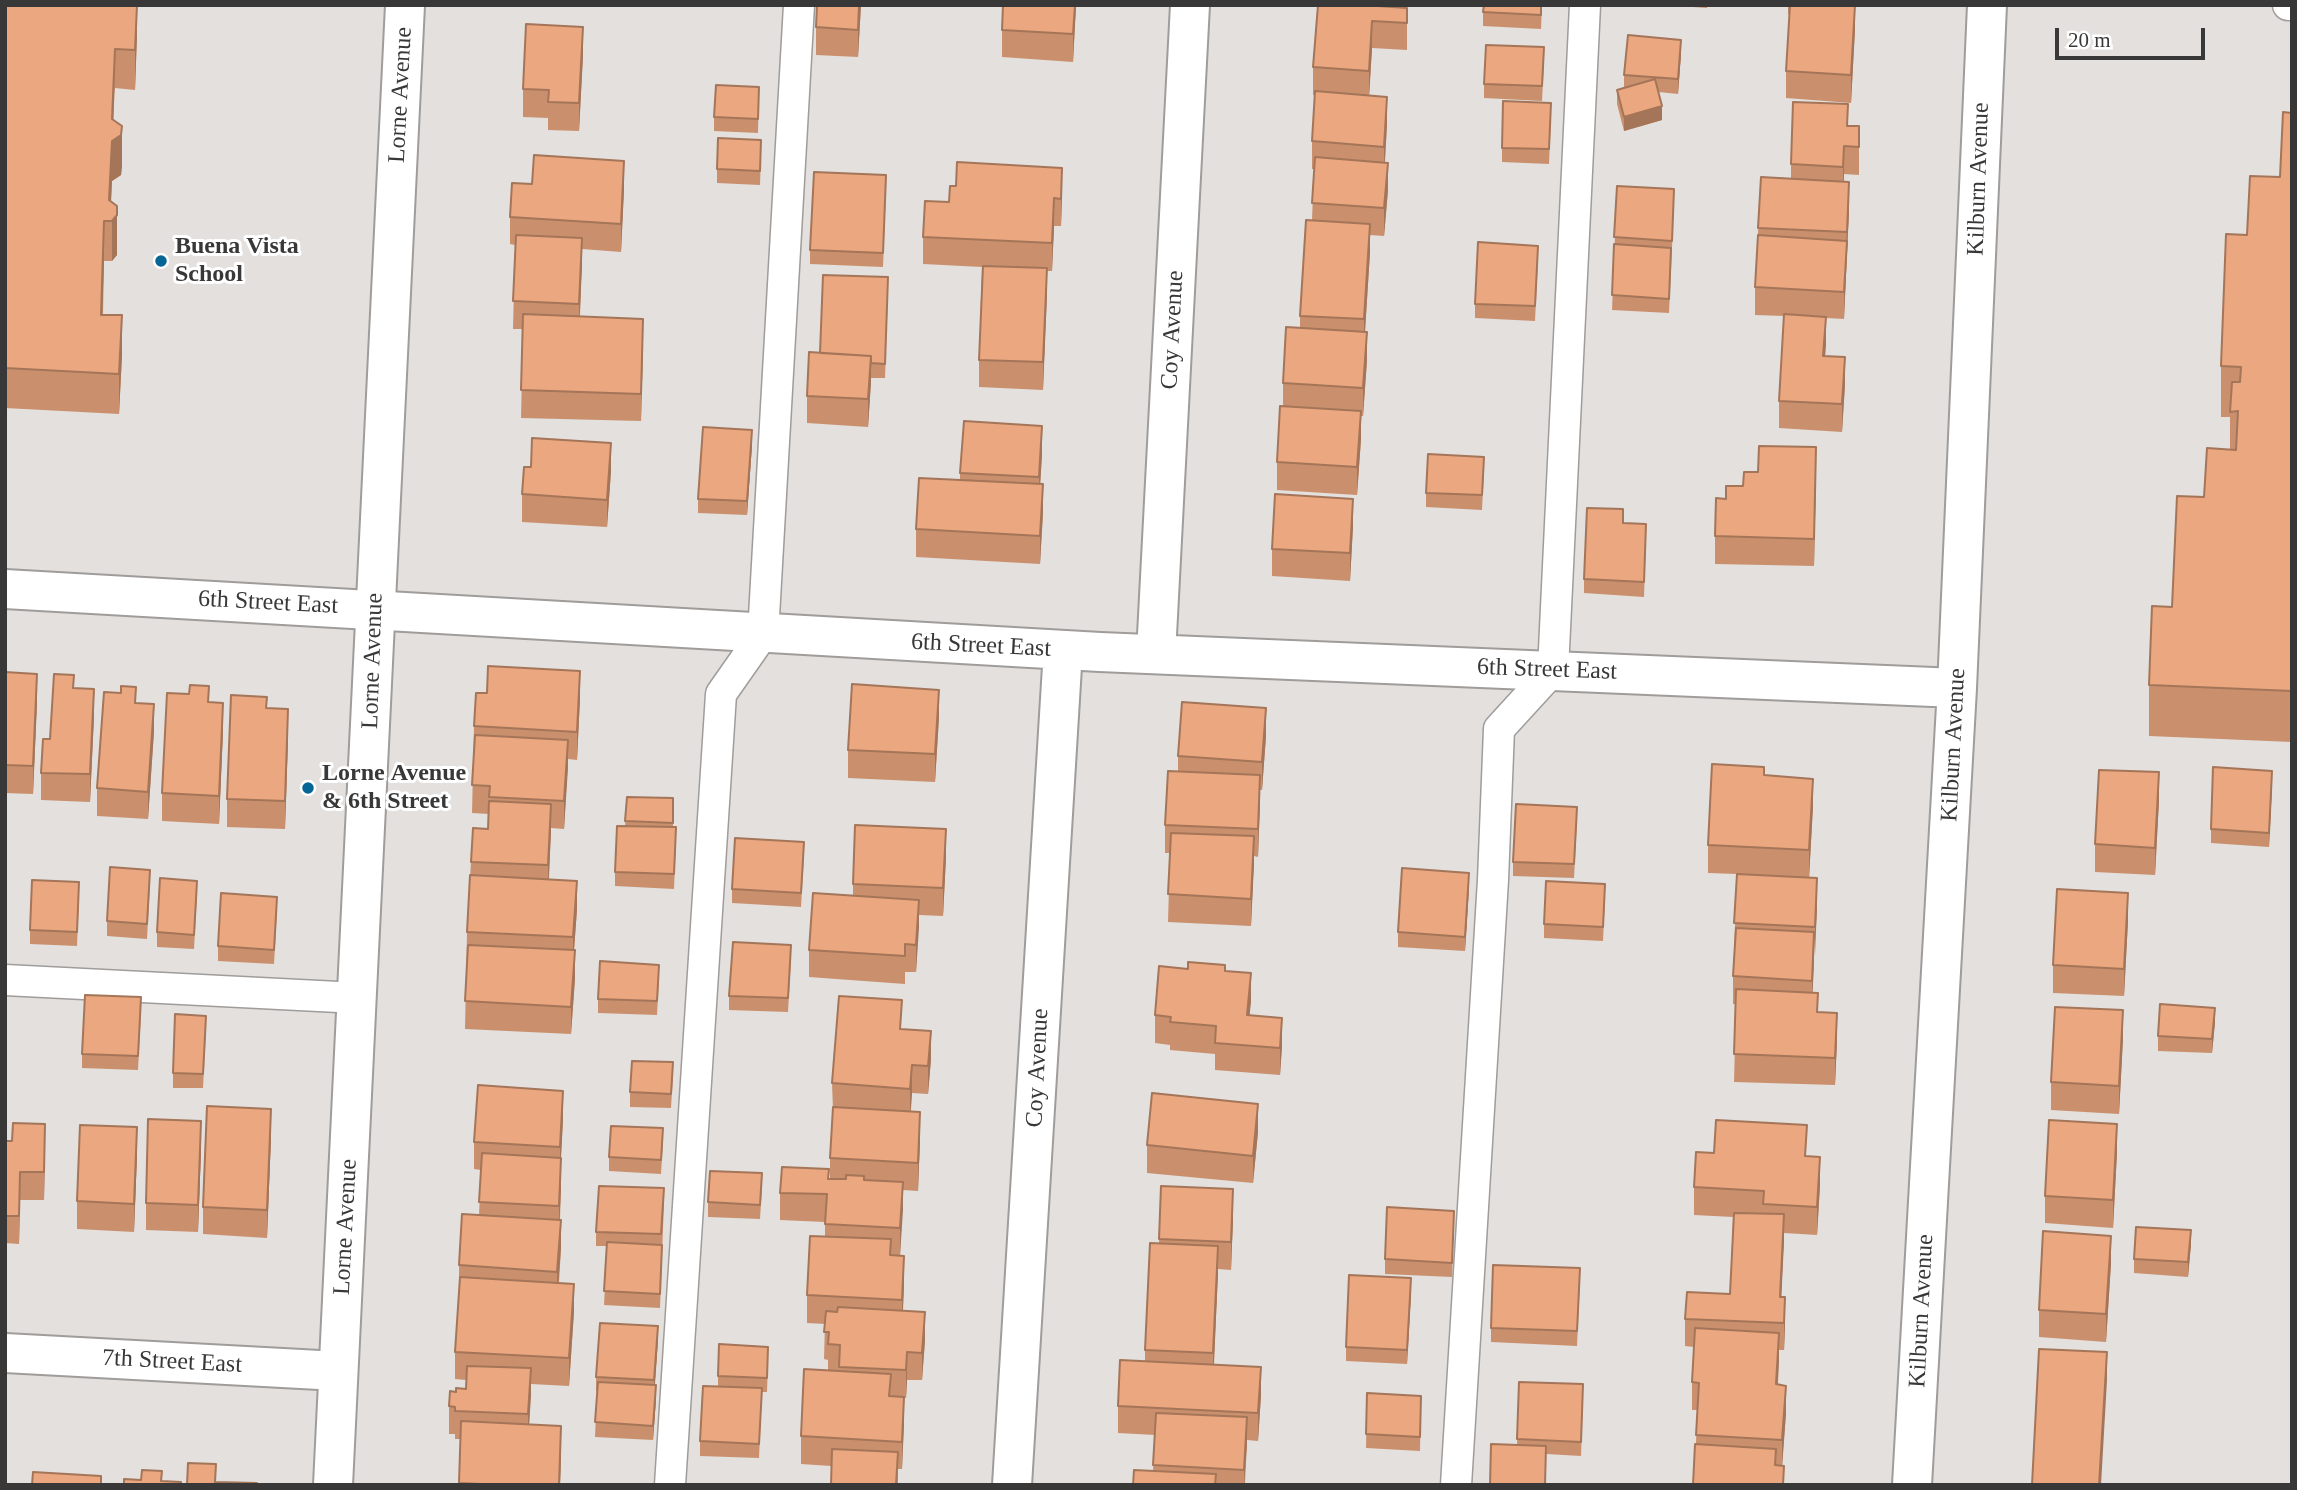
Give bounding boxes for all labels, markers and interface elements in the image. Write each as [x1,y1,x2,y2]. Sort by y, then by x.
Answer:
scale bar [2059,14,2210,58]
street label: Lorne Avenue [383,26,419,164]
text: 20 m [2068,28,2111,52]
street label: Kilburn Avenue [1962,102,1996,256]
place label: Buena Vista School [175,233,299,289]
marker: Buena Vista School [153,253,169,269]
street label: Coy Avenue [1156,270,1190,390]
street label: 6th Street East [197,585,339,621]
street label: Lorne Avenue [356,592,390,730]
street label: 6th Street East [910,628,1052,664]
street label: 6th Street East [1477,653,1617,687]
street label: Kilburn Avenue [1936,668,1972,822]
place label: Lorne Avenue & 6th Street [322,760,466,816]
marker: Lorne Avenue & 6th Street [300,780,316,796]
street label: Coy Avenue [1021,1008,1055,1128]
street label: Lorne Avenue [328,1158,364,1296]
street label: Kilburn Avenue [1904,1234,1940,1388]
street label: 7th Street East [101,1344,243,1380]

